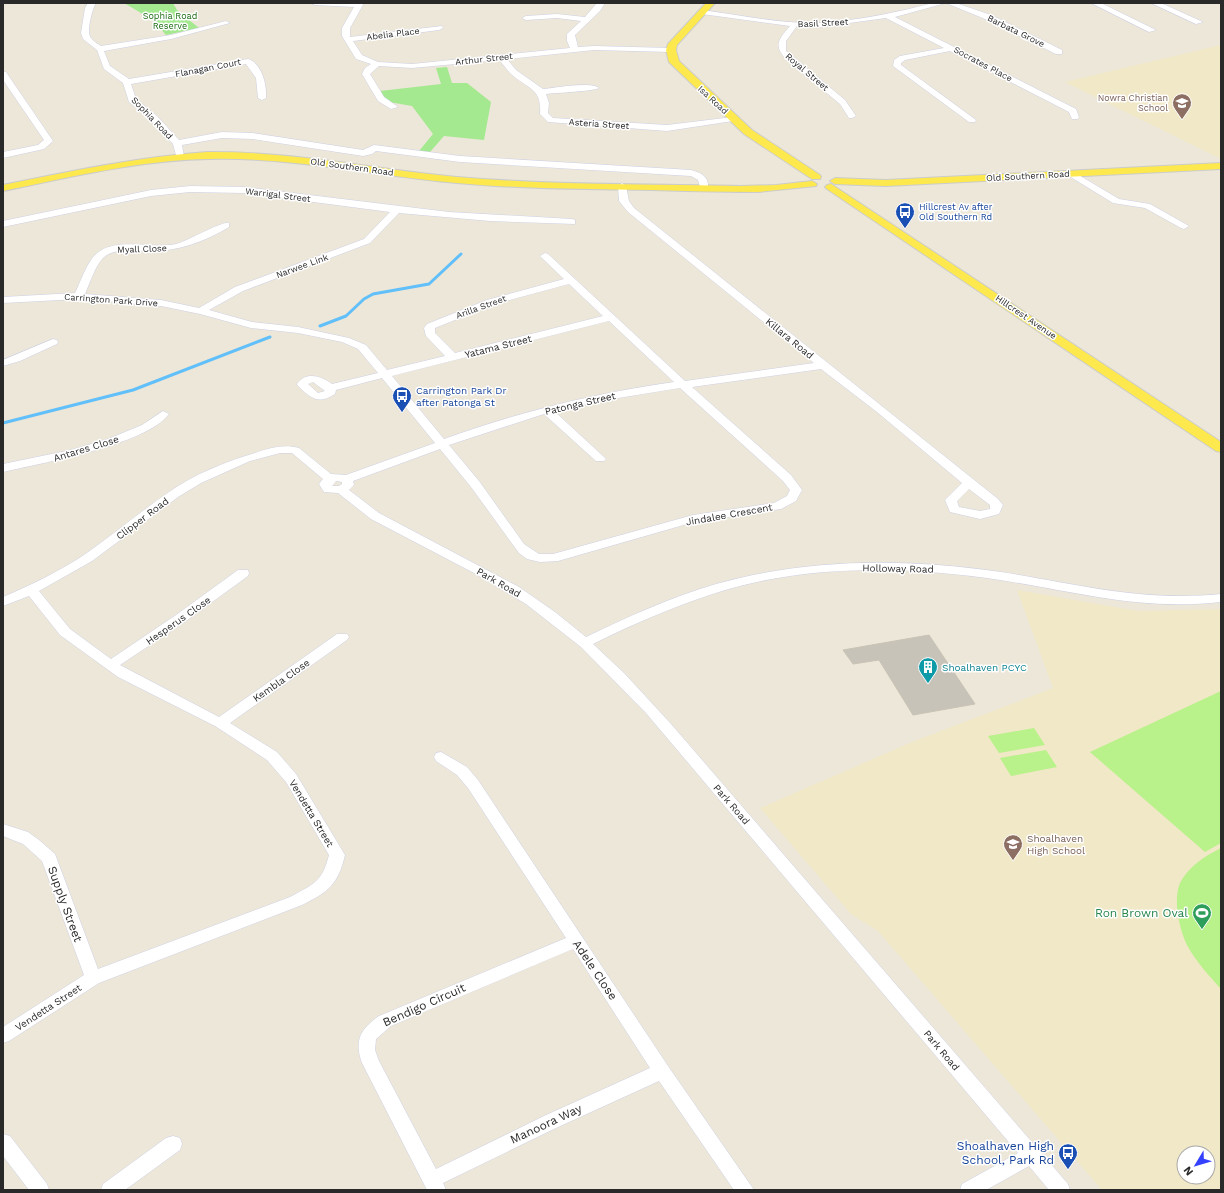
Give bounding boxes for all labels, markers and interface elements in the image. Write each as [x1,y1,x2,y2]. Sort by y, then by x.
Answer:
park label: Sophia Road Reserve [143,11,197,31]
street label: Barbata Grove [986,13,1046,49]
street label: Basil Street [797,17,849,29]
street label: Abelia Place [366,26,420,42]
street label: Socrates Place [952,44,1014,84]
street label: Arthur Street [455,51,514,67]
street label: Royal Street [783,51,831,93]
street label: Flanagan Court [174,57,242,79]
street label: Isa Road [696,84,730,116]
school or university icon: Nowra Christian School [1171,92,1193,120]
place label: Nowra Christian School [1098,93,1168,113]
street label: Sophia Road [129,95,175,141]
street label: Asteria Street [568,117,630,131]
street label: Old Southern Road [310,156,394,178]
street label: Old Southern Road [986,169,1070,183]
street label: Warrigal Street [245,186,311,204]
bus stop icon: Hillcrest Av after Old Southern Rd [894,201,916,229]
place label: Hillcrest Av after Old Southern Rd [919,202,993,222]
street label: Myall Close [117,243,167,255]
street label: Narwee Link [275,252,329,280]
street label: Carrington Park Drive [64,292,158,308]
street label: Arilla Street [455,293,508,321]
street label: Hillcrest Avenue [994,293,1058,341]
street label: Killara Road [764,316,816,361]
street label: Yatama Street [463,333,534,360]
bus stop icon: Carrington Park Dr after Patonga St [391,385,413,413]
place label: Carrington Park Dr after Patonga St [416,385,507,408]
street label: Patonga Street [544,390,617,417]
street label: Antares Close [52,433,120,464]
street label: Clipper Road [114,495,171,542]
street label: Jindalee Crescent [685,501,774,528]
street label: Holloway Road [862,562,934,575]
street label: Park Road [475,565,523,599]
street label: Hesperus Close [144,594,213,647]
building icon: Shoalhaven PCYC [917,656,939,684]
street label: Kembla Close [251,657,312,704]
place label: Shoalhaven PCYC [942,662,1027,673]
street label: Vendetta Street [287,778,336,850]
street label: Park Road [711,782,752,826]
school or university icon: Shoalhaven High School [1002,833,1024,861]
place label: Shoalhaven High School [1027,833,1085,856]
street label: Supply Street [45,864,85,944]
sports icon: Ron Brown Oval [1191,902,1213,930]
place label: Ron Brown Oval [1095,906,1188,920]
street label: Adele Close [570,937,620,1003]
street label: Bendigo Circuit [380,980,468,1030]
street label: Vendetta Street [13,982,84,1033]
street label: Park Road [922,1028,962,1073]
street label: Manoora Way [508,1101,585,1147]
place label: Shoalhaven High School, Park Rd [957,1139,1054,1167]
bus stop icon: Shoalhaven High School, Park Rd [1057,1142,1079,1170]
north arrow [1176,1145,1216,1185]
text: N [1181,1164,1196,1178]

